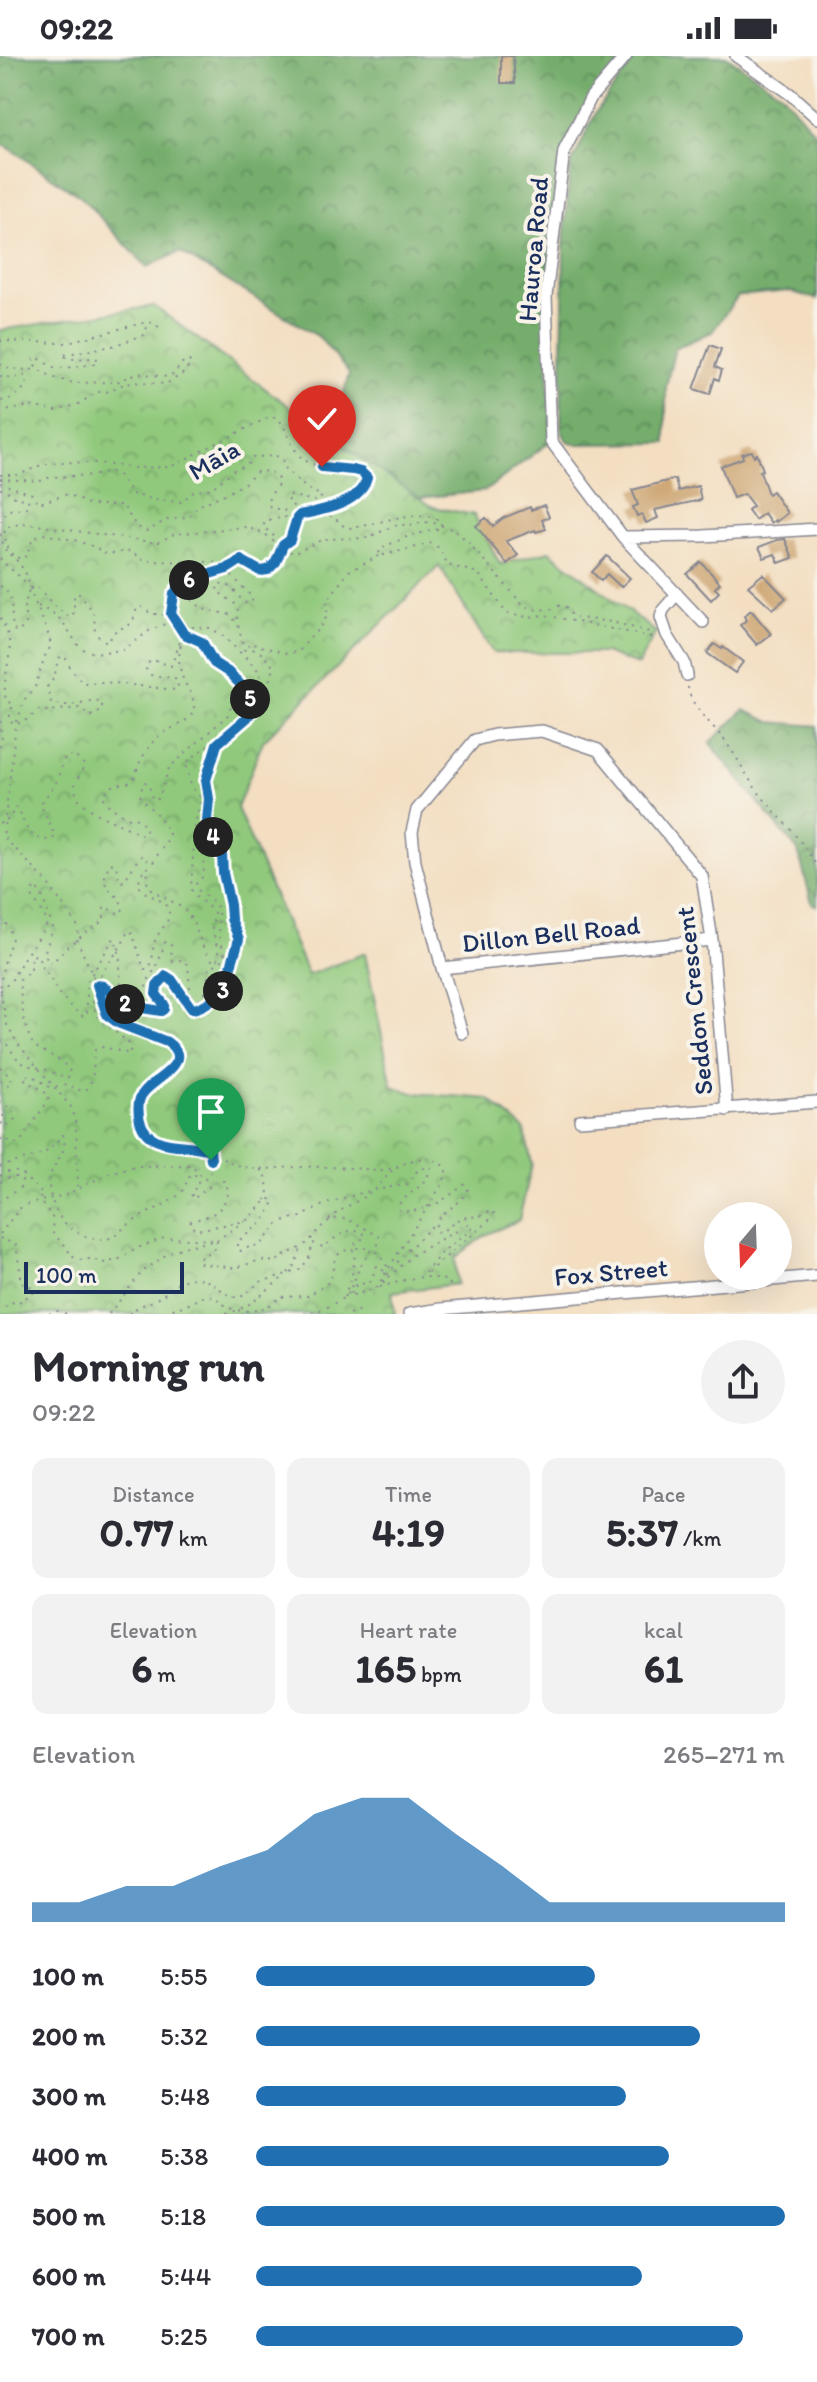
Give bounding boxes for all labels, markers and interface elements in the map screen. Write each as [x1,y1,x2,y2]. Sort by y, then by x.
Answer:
text: 09:22 [40,10,113,47]
street label: Hauroa Road [511,175,555,323]
pin [288,385,356,467]
icon: check [300,397,344,441]
street label: Māia [183,433,245,487]
pin: 6 [169,560,209,600]
text: 6 [183,566,195,593]
pin: 5 [230,679,270,719]
text: 5 [244,685,256,712]
pin: 4 [193,817,233,857]
text: 4 [206,823,220,850]
street label: Seddon Crescent [668,905,720,1097]
street label: Dillon Bell Road [460,909,642,959]
pin: 3 [203,971,243,1011]
text: 3 [217,977,229,1004]
pin: 2 [105,984,145,1024]
text: 2 [119,990,131,1017]
pin [177,1078,245,1160]
icon: arrive [189,1090,233,1134]
north arrow [704,1202,792,1290]
map controls [704,1202,792,1290]
street label: Fox Street [553,1251,669,1293]
scale bar [24,1258,184,1294]
text: 100 m [36,1262,97,1289]
text: Morning run [32,1339,265,1392]
button: share [701,1340,785,1424]
text: 09:22 [32,1396,95,1428]
text: Distance [112,1481,195,1508]
text: Time [385,1481,432,1508]
text: Pace [641,1481,686,1508]
text: 0.77 [99,1508,174,1556]
text: 4:19 [372,1508,445,1556]
text: 5:37 [606,1508,678,1556]
text: km [174,1525,208,1552]
text: /km [678,1525,721,1552]
text: Elevation [110,1617,197,1644]
text: Heart rate [360,1617,457,1644]
text: kcal [644,1617,683,1644]
text: 6 [131,1644,152,1692]
text: 165 [355,1644,416,1692]
text: 61 [644,1644,683,1692]
text: m [152,1661,176,1688]
text: bpm [416,1661,462,1688]
text: Elevation [32,1738,135,1770]
text: 265–271 m [663,1738,785,1770]
text: 100 m [32,1960,104,1992]
text: 5:55 [160,1960,207,1992]
text: 200 m [32,2020,105,2052]
text: 5:32 [160,2020,208,2052]
text: 300 m [32,2080,106,2112]
text: 5:48 [160,2080,210,2112]
text: 400 m [32,2140,107,2172]
text: 5:38 [160,2140,208,2172]
text: 500 m [32,2200,105,2232]
text: 5:18 [160,2200,206,2232]
text: 600 m [32,2260,106,2292]
text: 5:44 [160,2260,211,2292]
text: 700 m [32,2320,105,2352]
text: 5:25 [160,2320,207,2352]

